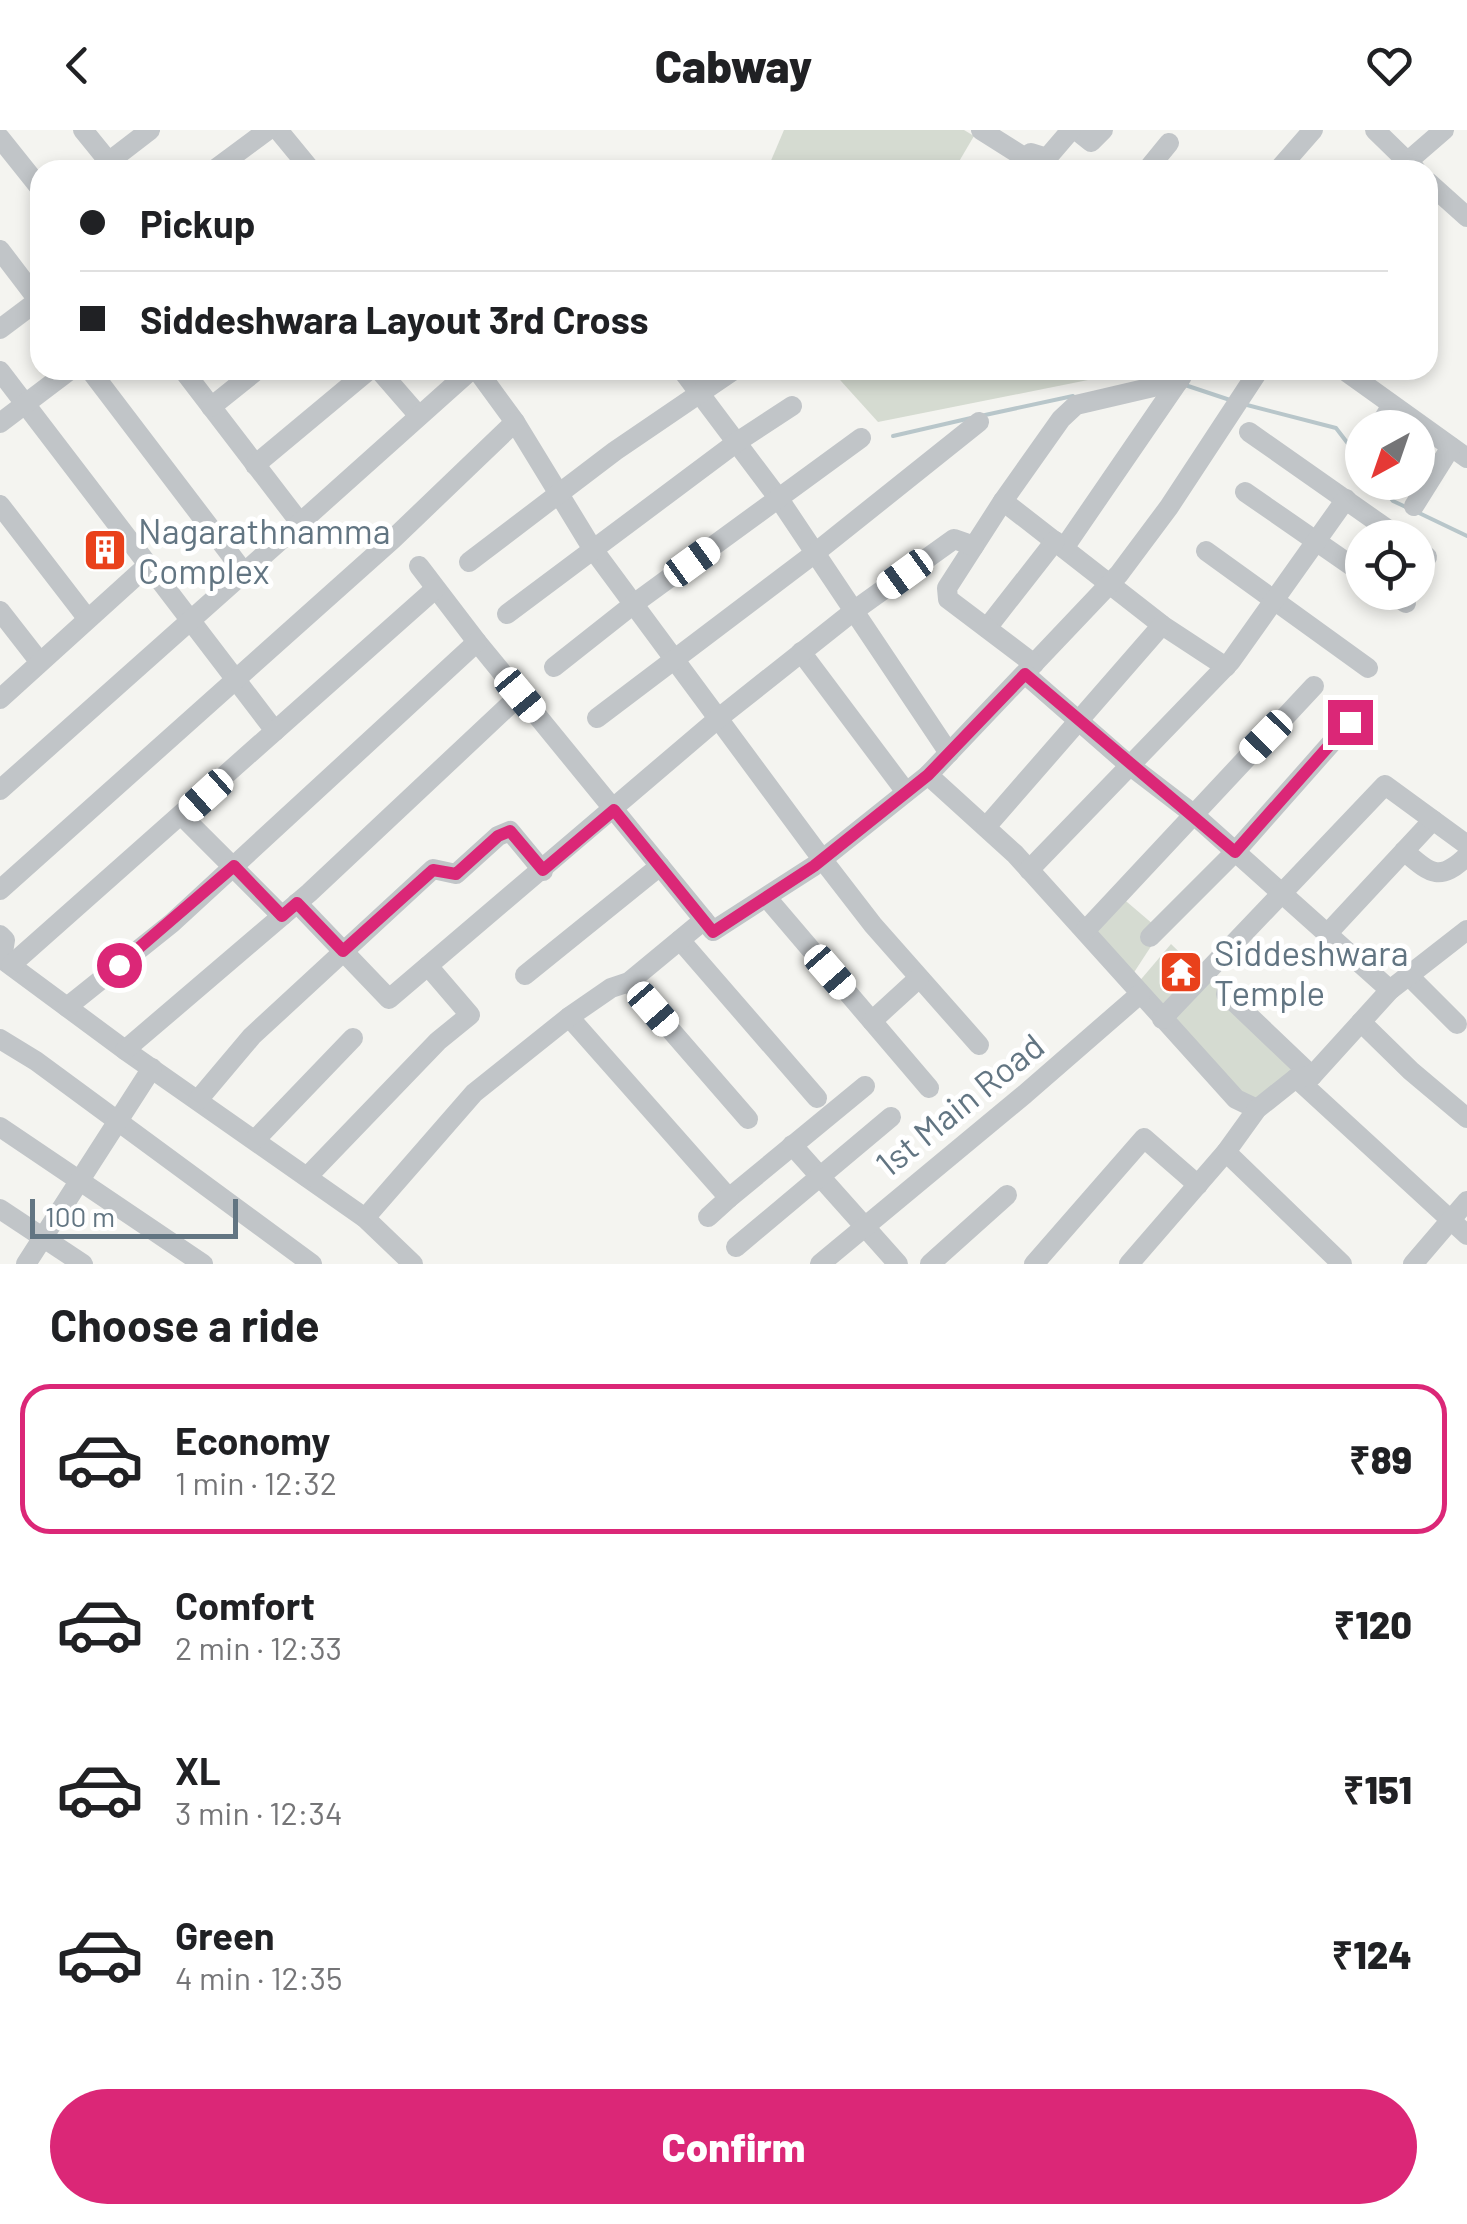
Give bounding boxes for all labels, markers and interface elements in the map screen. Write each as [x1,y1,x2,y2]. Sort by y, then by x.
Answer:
icon: back [50,38,105,93]
text: Cabway [655,38,812,92]
icon: heart [1362,38,1417,93]
text: Pickup [140,200,255,246]
text: Siddeshwara Layout 3rd Cross [140,296,649,342]
north arrow [1345,410,1435,500]
map controls [1345,410,1435,610]
place label: Nagarathnamma Complex [138,509,391,591]
button: locate [1345,520,1435,610]
building icon: Nagarathnamma Complex [82,527,128,573]
car [659,532,725,592]
car [872,544,938,604]
car [489,662,551,728]
route end [1328,700,1373,745]
car [1234,705,1298,769]
car [174,764,238,826]
place label: Siddeshwara Temple [1214,931,1409,1013]
car [799,940,861,1004]
route start [97,943,142,988]
temple icon: Siddeshwara Temple [1158,949,1204,995]
car [622,977,684,1041]
street label: 1st Main Road [867,1024,1051,1184]
scale bar [30,1194,238,1238]
text: 100 m [45,1199,115,1233]
text: Choose a ride [50,1297,320,1351]
icon: car [55,1414,145,1504]
text: Economy [175,1417,330,1463]
text: ₹89 [1349,1436,1412,1482]
text: 1 min · 12:32 [175,1463,337,1501]
icon: car [55,1579,145,1669]
text: Comfort [175,1582,315,1628]
text: ₹120 [1333,1601,1412,1647]
text: 2 min · 12:33 [175,1628,342,1666]
icon: car [55,1744,145,1834]
text: XL [175,1747,221,1793]
text: ₹151 [1343,1766,1412,1812]
text: 3 min · 12:34 [175,1793,343,1831]
icon: car [55,1909,145,1999]
text: Green [175,1912,275,1958]
text: ₹124 [1331,1931,1412,1977]
text: 4 min · 12:35 [175,1958,343,1996]
button: Confirm [50,2089,1417,2204]

